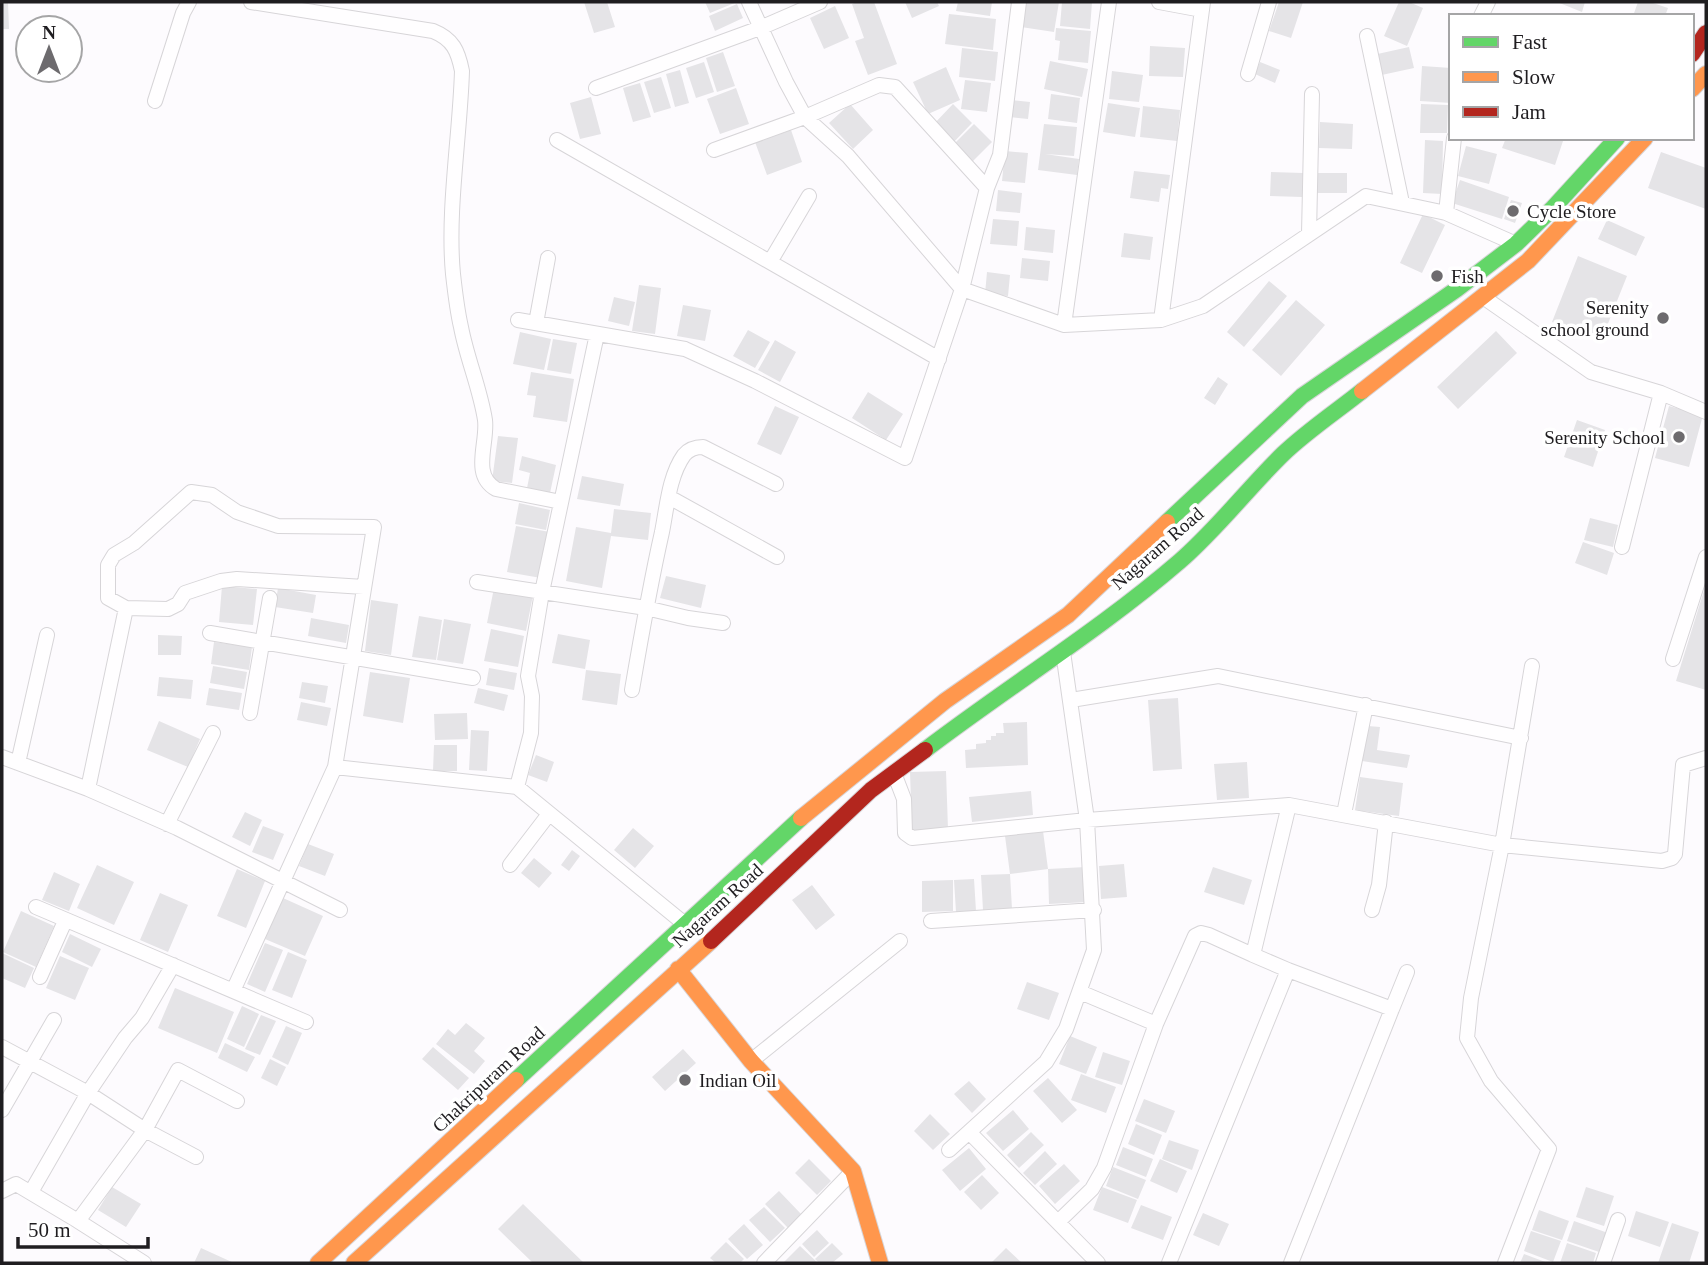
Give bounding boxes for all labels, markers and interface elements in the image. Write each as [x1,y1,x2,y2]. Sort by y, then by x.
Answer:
north arrow [14,14,84,84]
legend [1449,14,1694,140]
text: N [42,22,56,43]
text: Fast [1512,30,1547,54]
text: Slow [1512,65,1556,89]
text: Jam [1512,100,1546,124]
place label: Cycle Store [1527,201,1616,222]
marker: Cycle Store [1505,203,1521,219]
place label: Fish [1451,266,1484,287]
marker: Fish [1429,268,1445,284]
place label: Serenity school ground [1541,297,1649,340]
marker: Serenity school ground [1655,310,1671,326]
place label: Serenity School [1544,427,1665,448]
marker: Serenity School [1671,429,1687,445]
street label: Nagaram Road [1107,503,1208,594]
street label: Nagaram Road [668,859,767,951]
street label: Chakripuram Road [428,1022,549,1137]
place label: Indian Oil [699,1070,777,1091]
marker: Indian Oil [677,1072,693,1088]
scale bar [18,1206,147,1250]
text: 50 m [28,1218,71,1242]

